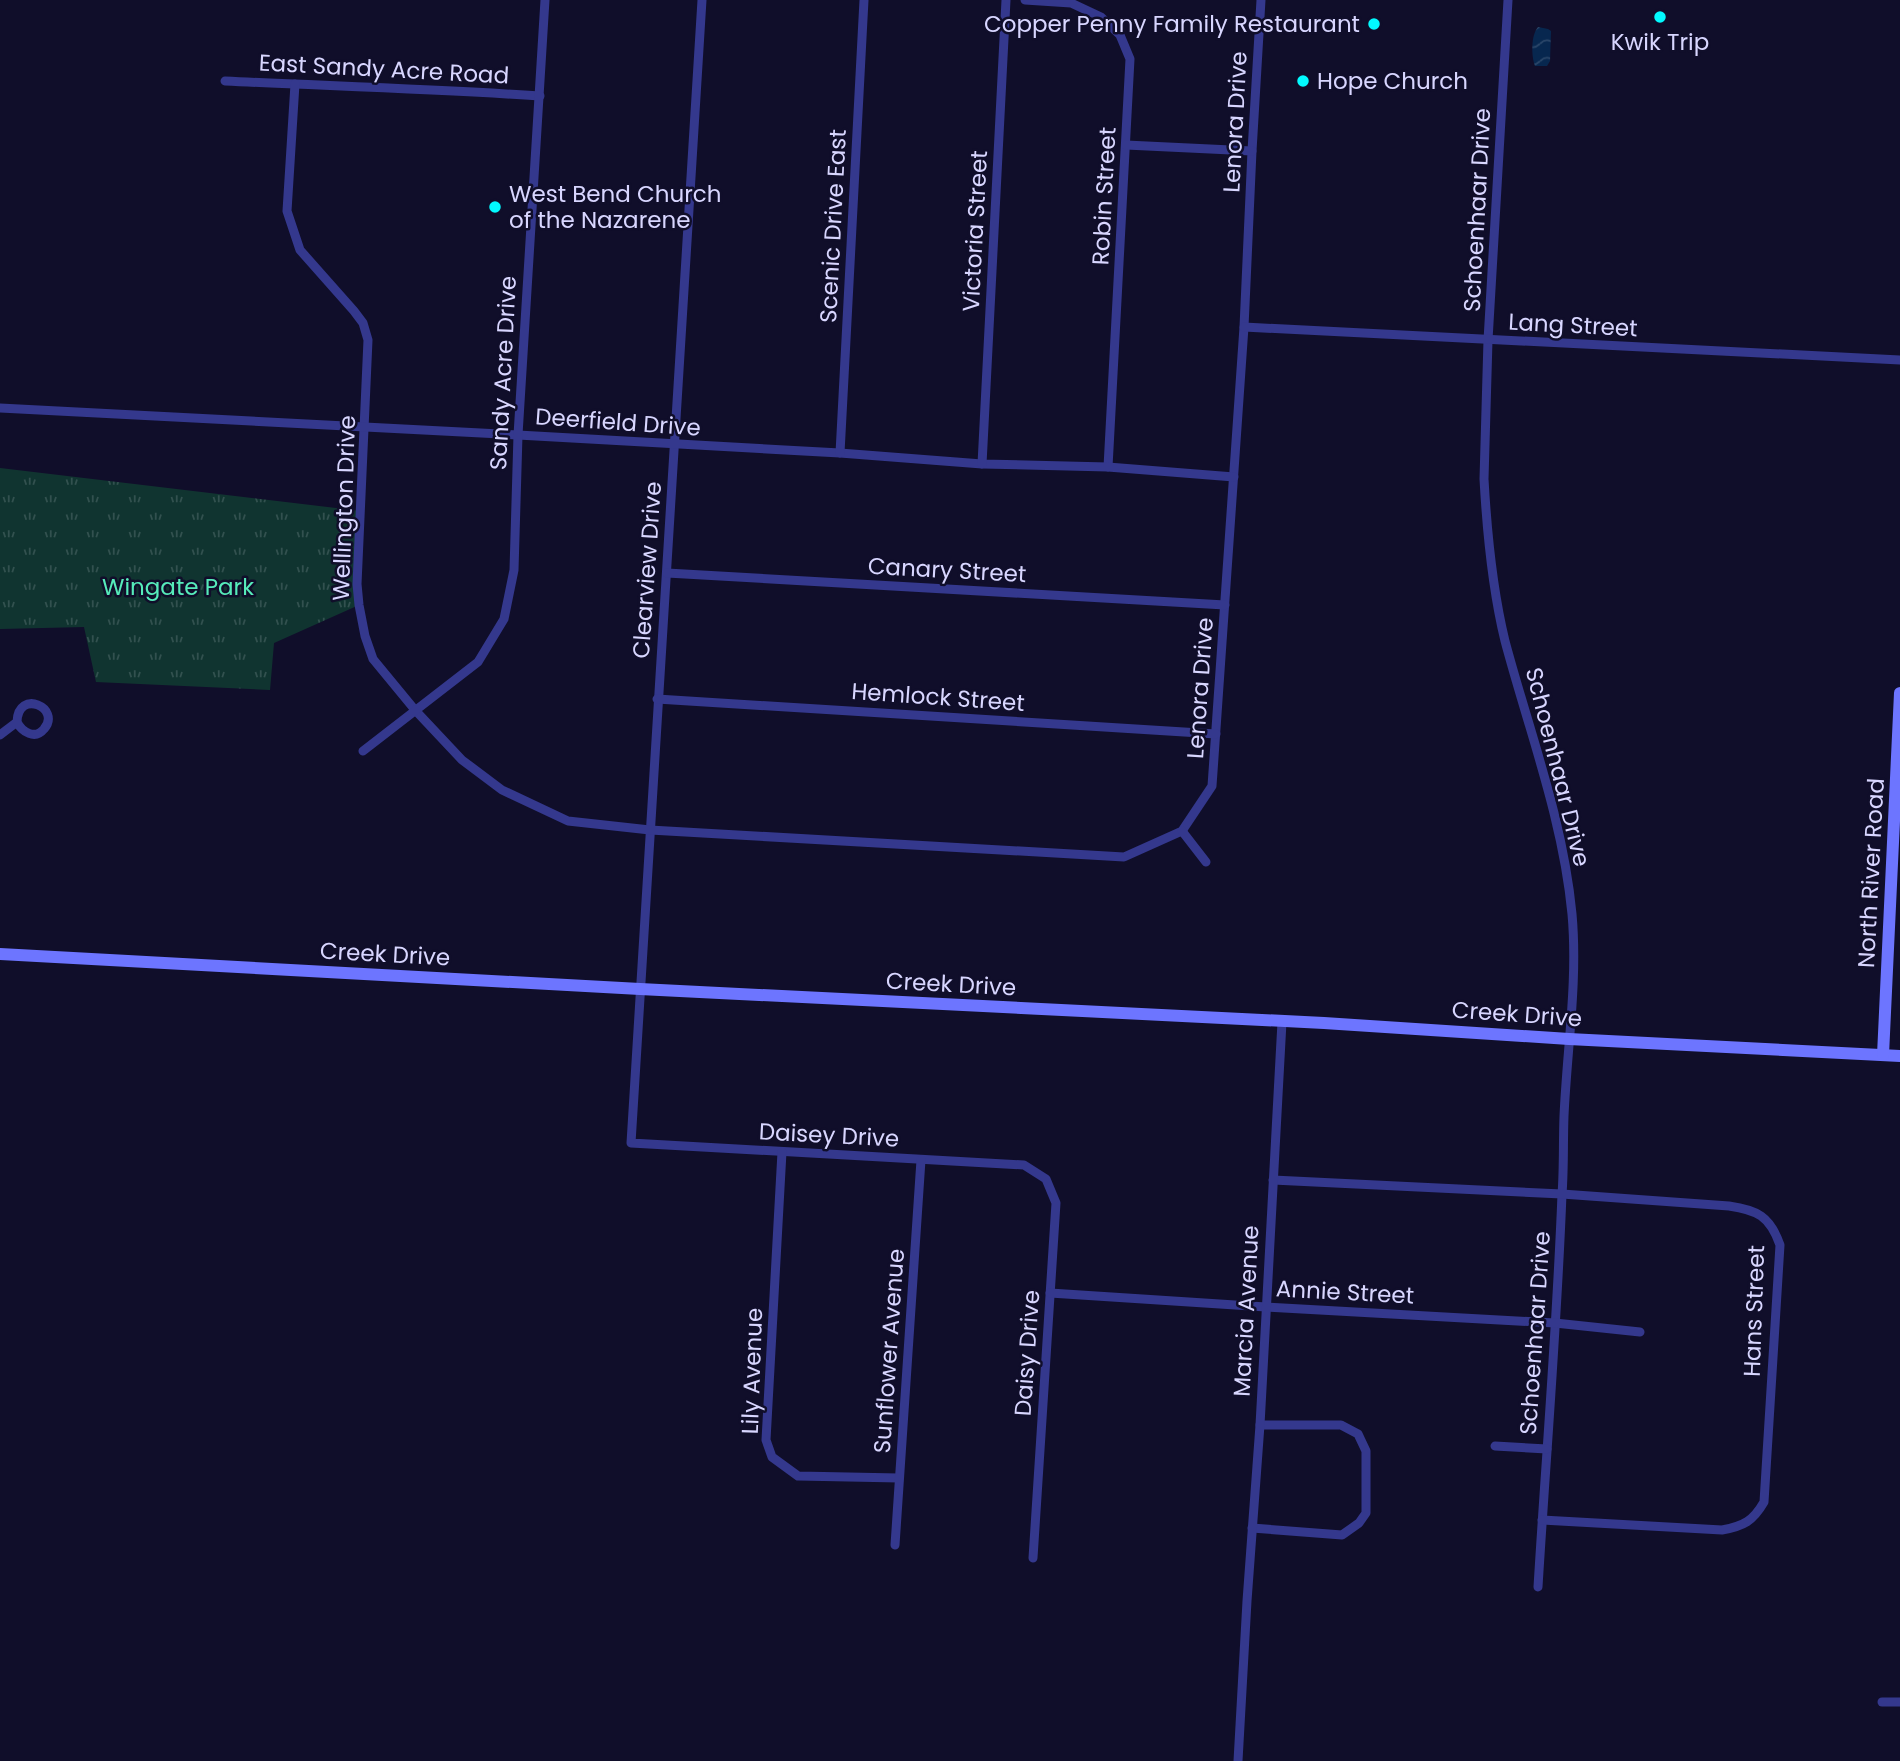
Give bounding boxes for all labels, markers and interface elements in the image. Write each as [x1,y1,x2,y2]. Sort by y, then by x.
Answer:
place label: Copper Penny Family Restaurant [984,8,1360,40]
marker: Kwik Trip [1652,9,1668,25]
marker: Copper Penny Family Restaurant [1366,16,1382,32]
place label: Kwik Trip [1611,26,1709,58]
street label: East Sandy Acre Road [258,46,510,92]
street label: Lenora Drive [1215,50,1255,194]
place label: Hope Church [1317,65,1468,97]
marker: Hope Church [1295,73,1311,89]
street label: Schoenhaar Drive [1456,107,1498,313]
street label: Robin Street [1084,126,1124,266]
street label: Scenic Drive East [812,128,854,324]
street label: Victoria Street [955,150,995,312]
place label: West Bend Church of the Nazarene [509,178,721,236]
marker: West Bend Church of the Nazarene [487,199,503,215]
street label: Sandy Acre Drive [482,275,524,471]
street label: Lang Street [1508,306,1638,344]
street label: Deerfield Drive [534,400,702,444]
street label: Wellington Drive [325,415,363,601]
street label: Clearview Drive [625,480,669,660]
street label: Canary Street [867,550,1027,590]
park label: Wingate Park [102,571,254,603]
street label: Lenora Drive [1179,616,1221,760]
street label: Schoenhaar Drive [1518,664,1598,870]
street label: Hemlock Street [850,675,1026,719]
street label: North River Road [1850,777,1892,969]
street label: Creek Drive [319,935,451,973]
street label: Creek Drive [885,965,1017,1003]
street label: Creek Drive [1451,993,1583,1035]
street label: Daisey Drive [758,1115,900,1155]
street label: Marcia Avenue [1226,1224,1266,1398]
street label: Schoenhaar Drive [1512,1230,1558,1436]
street label: Hans Street [1736,1245,1772,1377]
street label: Sunflower Avenue [866,1248,912,1454]
street label: Annie Street [1275,1272,1415,1312]
street label: Daisy Drive [1007,1289,1047,1417]
street label: Lily Avenue [734,1307,770,1435]

